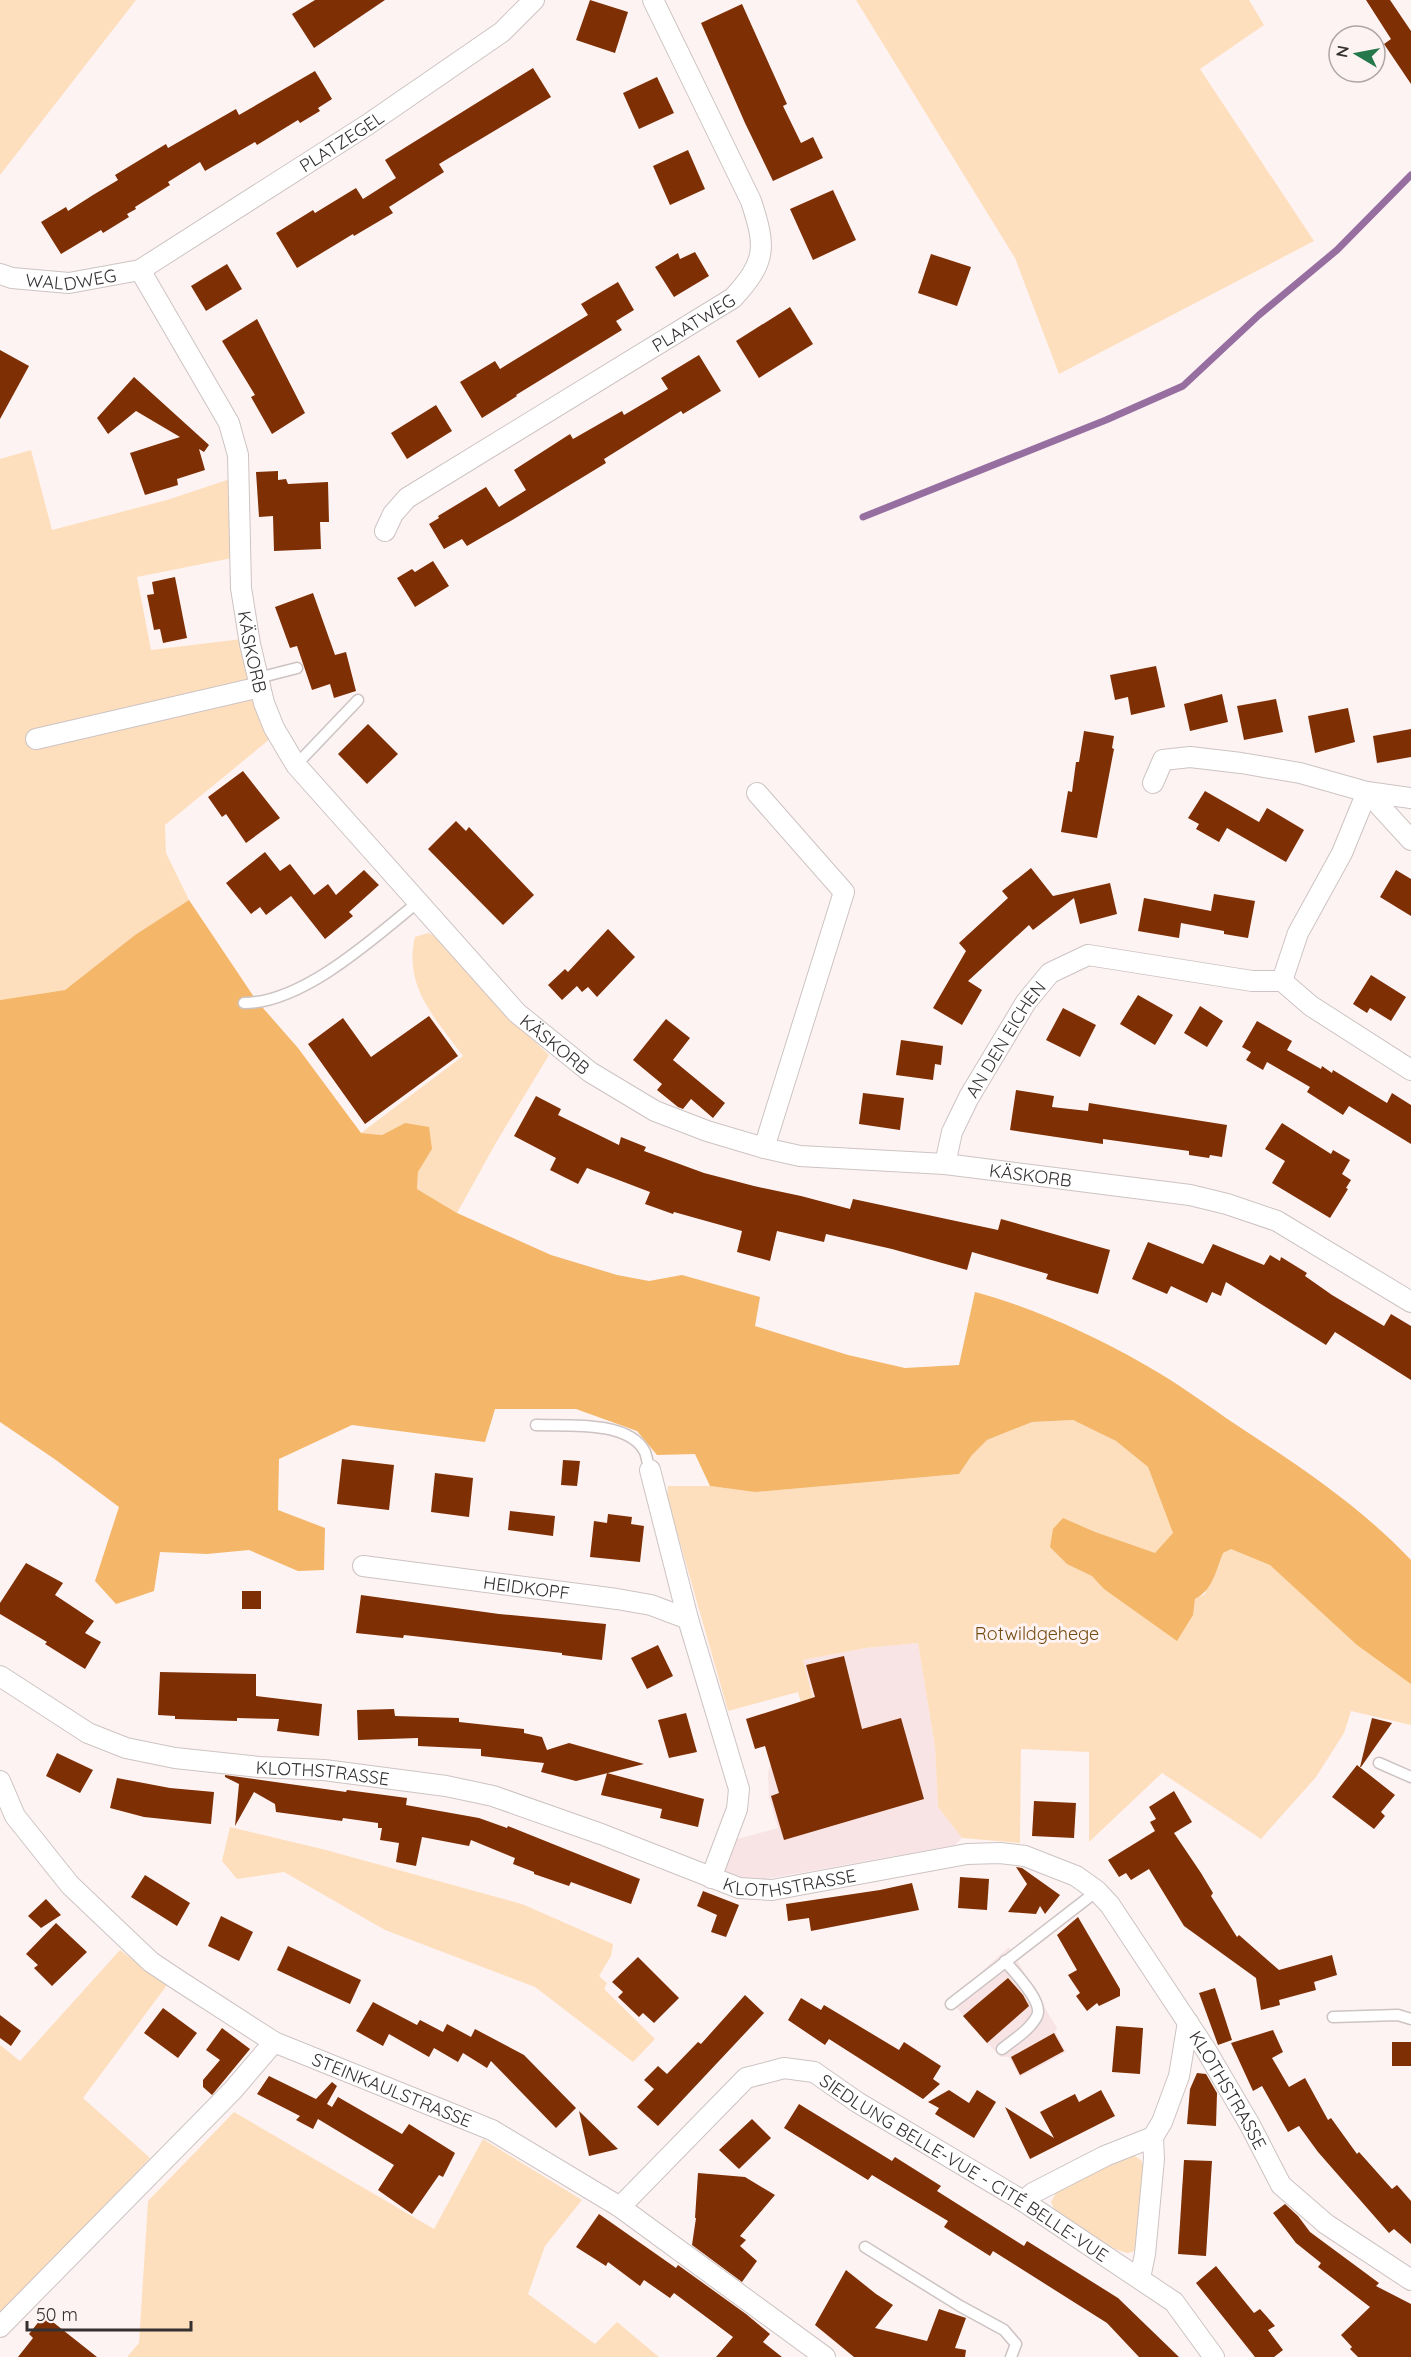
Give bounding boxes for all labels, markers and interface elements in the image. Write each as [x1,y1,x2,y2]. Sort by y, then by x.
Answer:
north arrow [1327,24,1387,84]
text: N [1331,44,1353,59]
street label: PLATZEGEL [295,105,388,177]
street label: WALDWEG [25,263,118,295]
street label: PLAATWEG [647,288,739,357]
street label: KÄSKORB [233,609,273,695]
street label: AN DEN EICHEN [960,976,1050,1102]
street label: KÄSKORB [516,1009,595,1079]
street label: KÄSKORB [988,1158,1073,1191]
street label: HEIDKOPF [482,1570,571,1604]
park label: Rotwildgehege [975,1622,1099,1645]
street label: KLOTHSTRASSE [255,1755,391,1790]
street label: KLOTHSTRASSE [720,1863,858,1902]
street label: KLOTHSTRASSE [1185,2026,1272,2153]
street label: STEINKAULSTRASSE [309,2047,475,2132]
street label: SIEDLUNG BELLE-VUE - CITÉ BELLE-VUE [816,2068,1113,2267]
scale bar [27,2294,190,2332]
text: 50 m [36,2303,78,2326]

